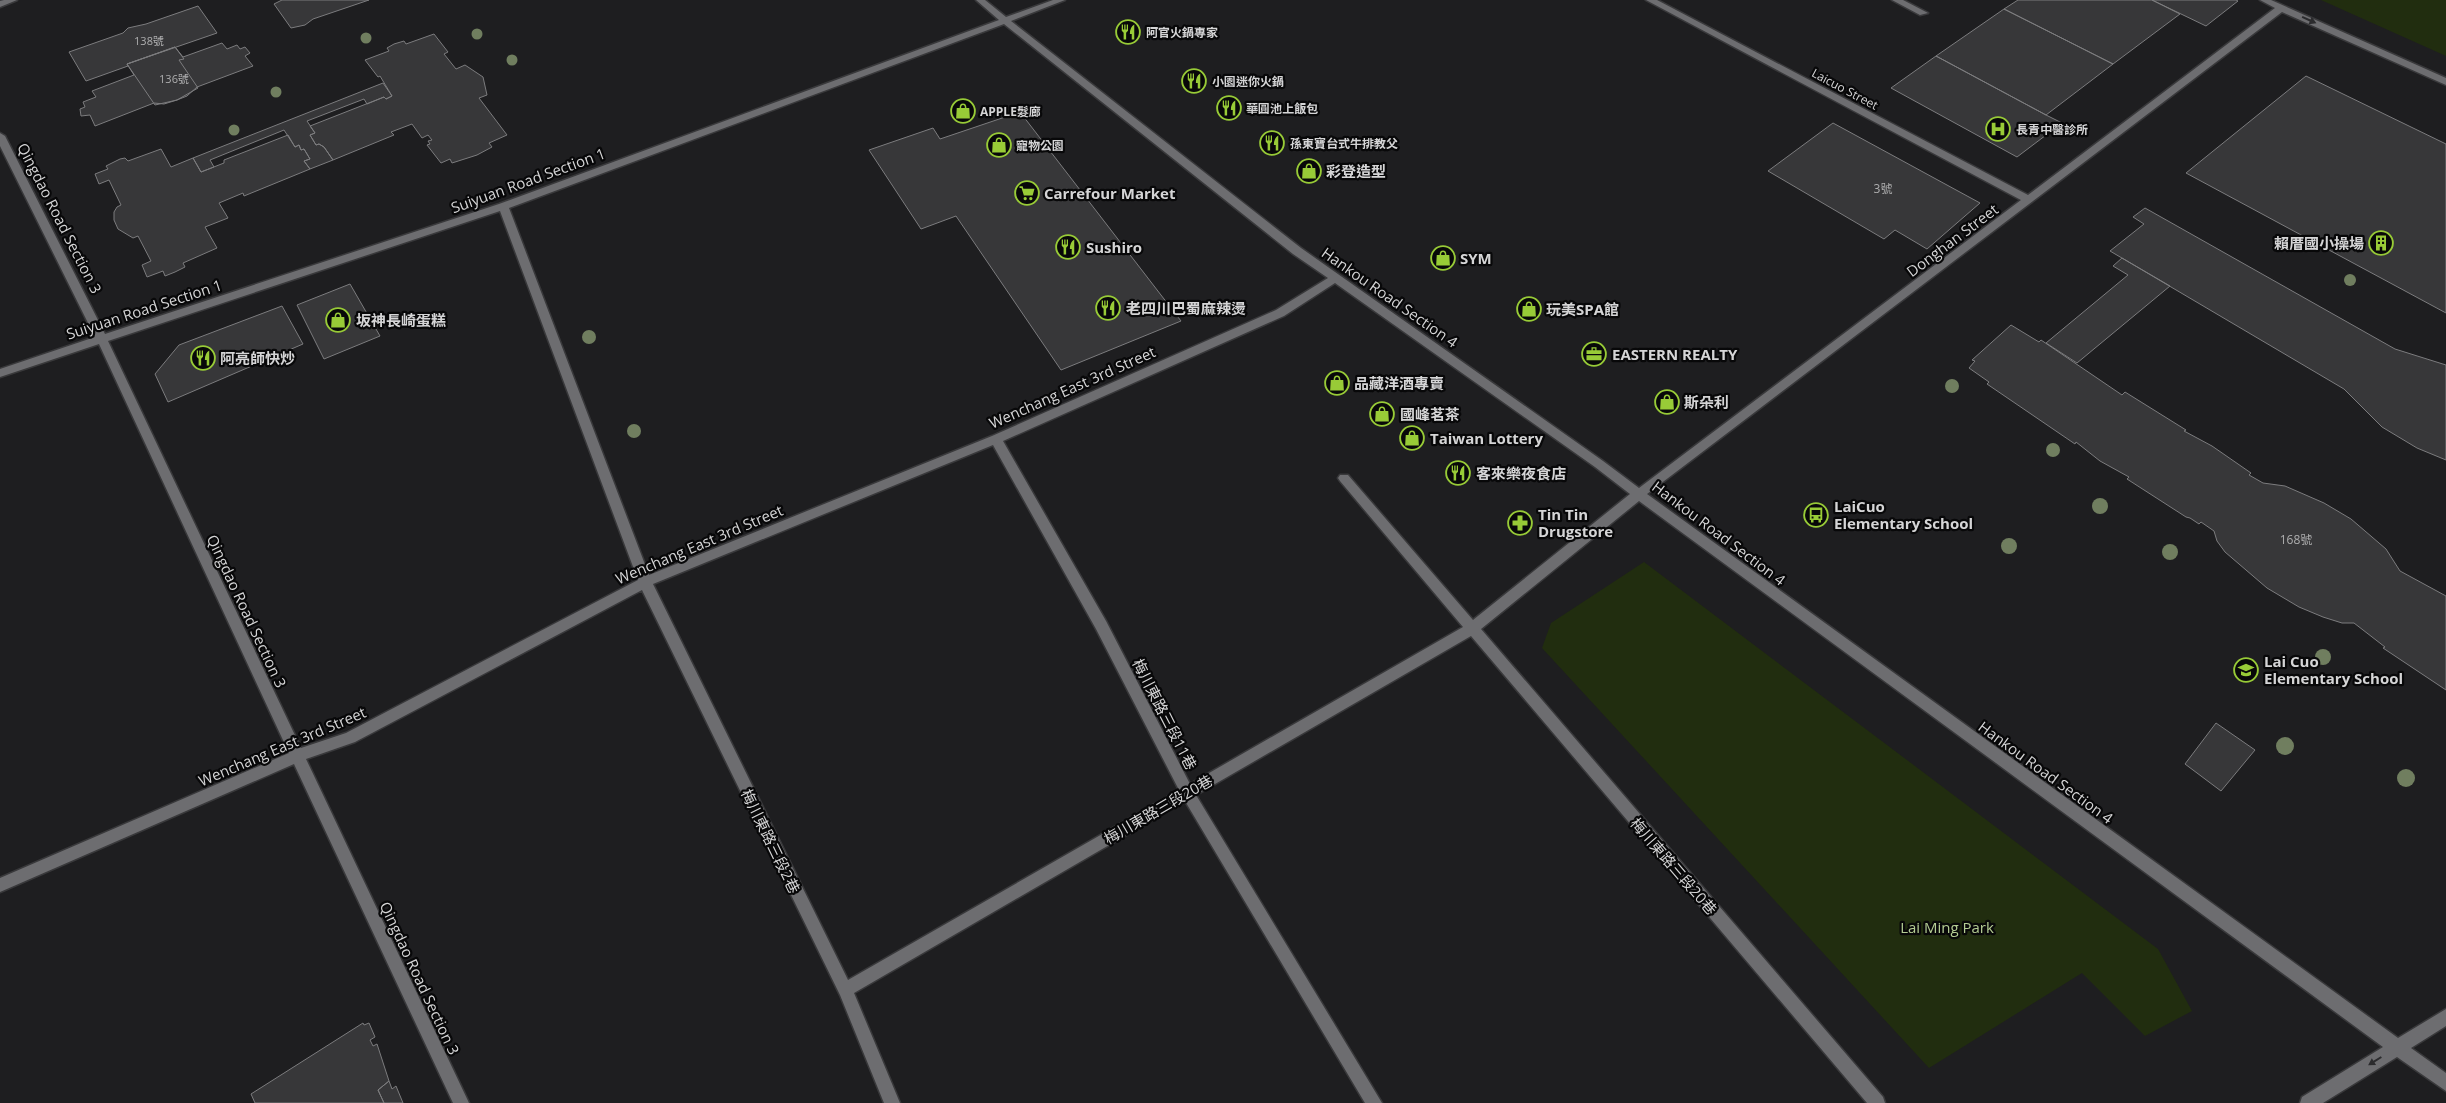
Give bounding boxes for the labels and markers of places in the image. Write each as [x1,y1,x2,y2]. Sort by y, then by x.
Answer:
restaurant icon: 阿官火鍋專家 [1115,19,1141,45]
place label: 阿官火鍋專家 [1146,24,1218,41]
restaurant icon: 小園迷你火鍋 [1181,68,1207,94]
place label: 小園迷你火鍋 [1212,73,1284,90]
restaurant icon: 華圓池上飯包 [1216,95,1242,121]
shop icon: APPLE髮廊 [950,98,976,124]
place label: 華圓池上飯包 [1246,100,1318,117]
place label: APPLE髮廊 [980,103,1041,120]
hospital icon: 長青中醫診所 [1985,116,2011,142]
place label: 長青中醫診所 [2016,121,2088,138]
restaurant icon: 孫東寶台式牛排教父 [1259,130,1285,156]
shop icon: 寵物公園 [986,132,1012,158]
place label: 孫東寶台式牛排教父 [1290,135,1398,152]
place label: 寵物公園 [1016,137,1064,154]
shop icon: 彩登造型 [1296,158,1322,184]
place label: 彩登造型 [1326,161,1386,181]
supermarket icon: Carrefour Market [1014,180,1040,206]
place label: Carrefour Market [1044,183,1176,203]
building icon: 賴厝國小操場 [2368,230,2394,256]
place label: 賴厝國小操場 [2274,233,2364,253]
restaurant icon: Sushiro [1055,234,1081,260]
place label: Sushiro [1086,237,1142,257]
shop icon: SYM [1430,245,1456,271]
place label: SYM [1460,248,1492,268]
restaurant icon: 老四川巴蜀麻辣燙 [1095,295,1121,321]
shop icon: 玩美SPA館 [1516,296,1542,322]
place label: 老四川巴蜀麻辣燙 [1126,298,1246,318]
place label: 玩美SPA館 [1546,299,1619,319]
shop icon: 坂神長崎蛋糕 [325,307,351,333]
place label: 坂神長崎蛋糕 [356,310,446,330]
office icon: EASTERN REALTY [1581,341,1607,367]
place label: EASTERN REALTY [1612,344,1738,364]
restaurant icon: 阿亮師快炒 [190,345,216,371]
place label: 阿亮師快炒 [220,348,295,368]
shop icon: 品藏洋酒專賣 [1324,370,1350,396]
place label: 品藏洋酒專賣 [1354,373,1444,393]
shop icon: 斯朵利 [1654,389,1680,415]
place label: 斯朵利 [1684,392,1729,412]
shop icon: 國峰茗茶 [1369,401,1395,427]
place label: 國峰茗茶 [1400,404,1460,424]
shop icon: Taiwan Lottery [1399,425,1425,451]
place label: Taiwan Lottery [1430,428,1543,448]
restaurant icon: 客來樂夜食店 [1445,460,1471,486]
place label: 客來樂夜食店 [1476,463,1566,483]
place label: LaiCuo Elementary School [1834,496,1973,533]
bus stop icon: LaiCuo Elementary School [1803,502,1829,528]
place label: Tin Tin Drugstore [1538,504,1613,541]
pharmacy icon: Tin Tin Drugstore [1507,510,1533,536]
place label: Lai Cuo Elementary School [2264,651,2403,688]
school or university icon: Lai Cuo Elementary School [2233,657,2259,683]

